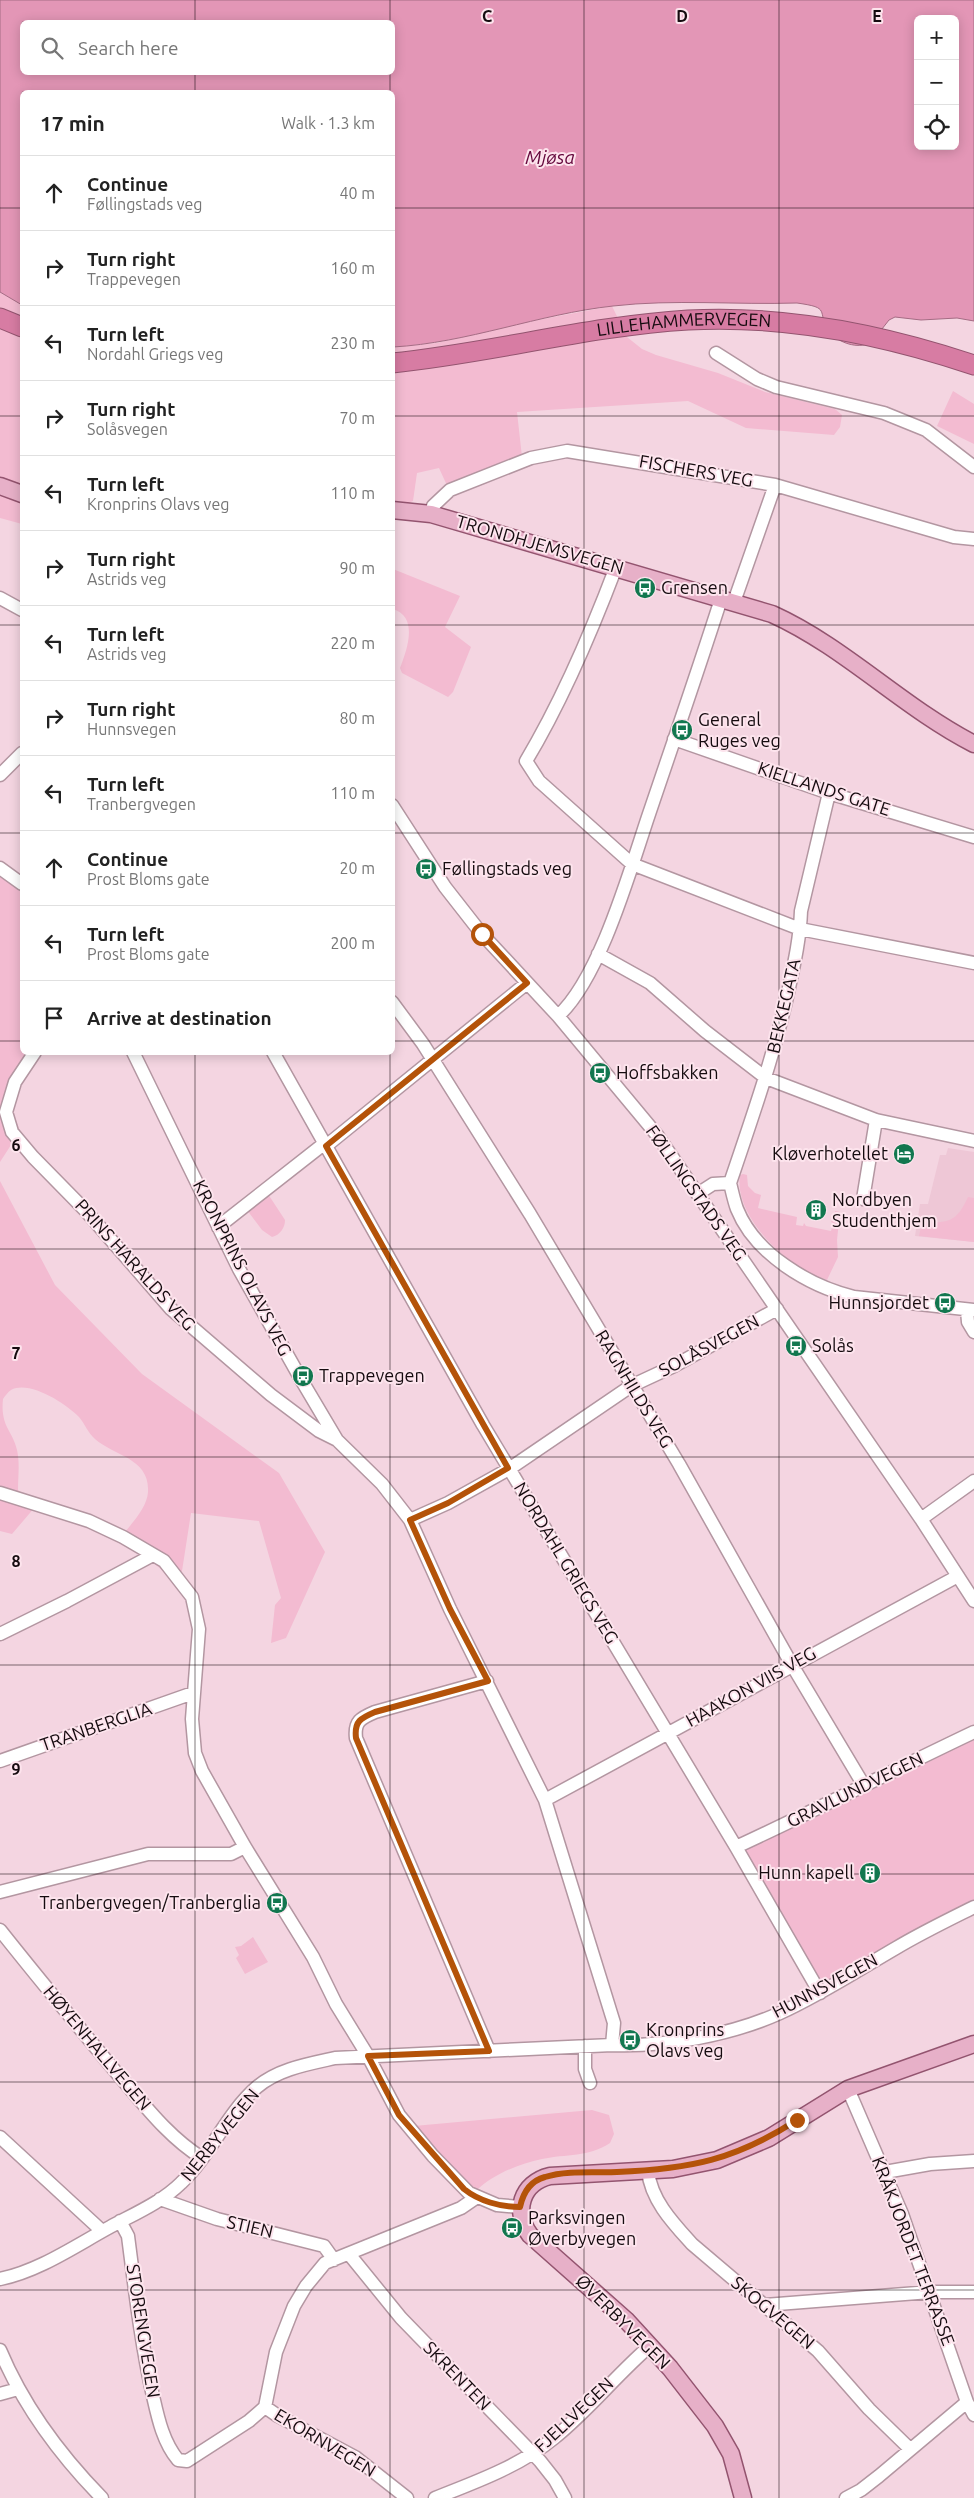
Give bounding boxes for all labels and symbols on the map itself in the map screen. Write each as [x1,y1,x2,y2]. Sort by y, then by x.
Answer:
text: C [482,7,492,25]
text: D [676,7,688,25]
text: E [872,7,882,25]
water label: Mjøsa [525,146,575,168]
street label: LILLEHAMMERVEGEN [595,308,772,339]
street label: FISCHERS VEG [638,450,755,490]
street label: TRONDHJEMSVEGEN [454,511,626,578]
bus stop icon: Grensen [633,576,657,600]
place label: Grensen [661,577,728,597]
place label: General Ruges veg [698,709,781,750]
bus stop icon: General Ruges veg [670,718,694,742]
street label: KIELLANDS GATE [756,757,893,819]
bus stop icon: Føllingstads veg [414,857,438,881]
place label: Føllingstads veg [442,858,572,878]
route start [471,923,494,946]
street label: BEKKEGATA [762,956,804,1055]
bus stop icon: Hoffsbakken [588,1061,612,1085]
place label: Hoffsbakken [616,1062,718,1082]
street label: FØLLINGSTADS VEG [643,1121,751,1264]
text: 6 [11,1136,21,1154]
hotel icon: Kløverhotellet [892,1142,916,1166]
place label: Kløverhotellet [772,1143,888,1163]
street label: KRONPRINS OLAVS VEG [190,1176,296,1359]
place label: Nordbyen Studenthjem [832,1189,937,1230]
street label: PRINS HARALDS VEG [72,1195,200,1334]
building icon: Nordbyen Studenthjem [804,1198,828,1222]
bus stop icon: Hunnsjordet [933,1291,957,1315]
place label: Hunnsjordet [829,1292,929,1312]
street label: SOLÅSVEGEN [655,1310,762,1380]
street label: RAGNHILDS VEG [592,1326,678,1451]
bus stop icon: Solås [784,1334,808,1358]
place label: Solås [812,1335,854,1355]
text: 7 [11,1344,21,1362]
bus stop icon: Trappevegen [291,1364,315,1388]
place label: Trappevegen [319,1365,425,1385]
street label: NORDAHL GRIEGS VEG [511,1478,623,1647]
text: 8 [11,1552,21,1570]
street label: HAAKON VIIS VEG [682,1642,819,1730]
street label: TRANBERGLIA [37,1698,154,1754]
street label: GRAVLUNDVEGEN [783,1748,926,1831]
text: 9 [11,1760,21,1778]
building icon: Hunn kapell [858,1861,882,1885]
place label: Hunn kapell [758,1862,854,1882]
bus stop icon: Tranbergvegen/Tranberglia [265,1891,289,1915]
place label: Tranbergvegen/Tranberglia [40,1892,261,1912]
street label: HUNNSVEGEN [769,1949,880,2021]
street label: HØYENHALLVEGEN [40,1981,156,2114]
place label: Kronprins Olavs veg [646,2019,725,2060]
bus stop icon: Kronprins Olavs veg [618,2028,642,2052]
street label: NERBYVEGEN [176,2084,262,2184]
route end [786,2109,809,2132]
street label: KRÅKJORDET TERRASSE [869,2153,959,2348]
place label: Parksvingen Øverbyvegen [528,2207,636,2248]
street label: STIEN [225,2211,275,2241]
bus stop icon: Parksvingen Øverbyvegen [500,2216,524,2240]
street label: STORENGVEGEN [124,2262,164,2399]
street label: ØVERBYVEGEN [572,2270,675,2373]
street label: SKOGVEGEN [728,2272,819,2353]
street label: SKRENTEN [420,2337,495,2414]
street label: FJELLVEGEN [530,2373,617,2456]
street label: EKORNVEGEN [271,2404,380,2480]

